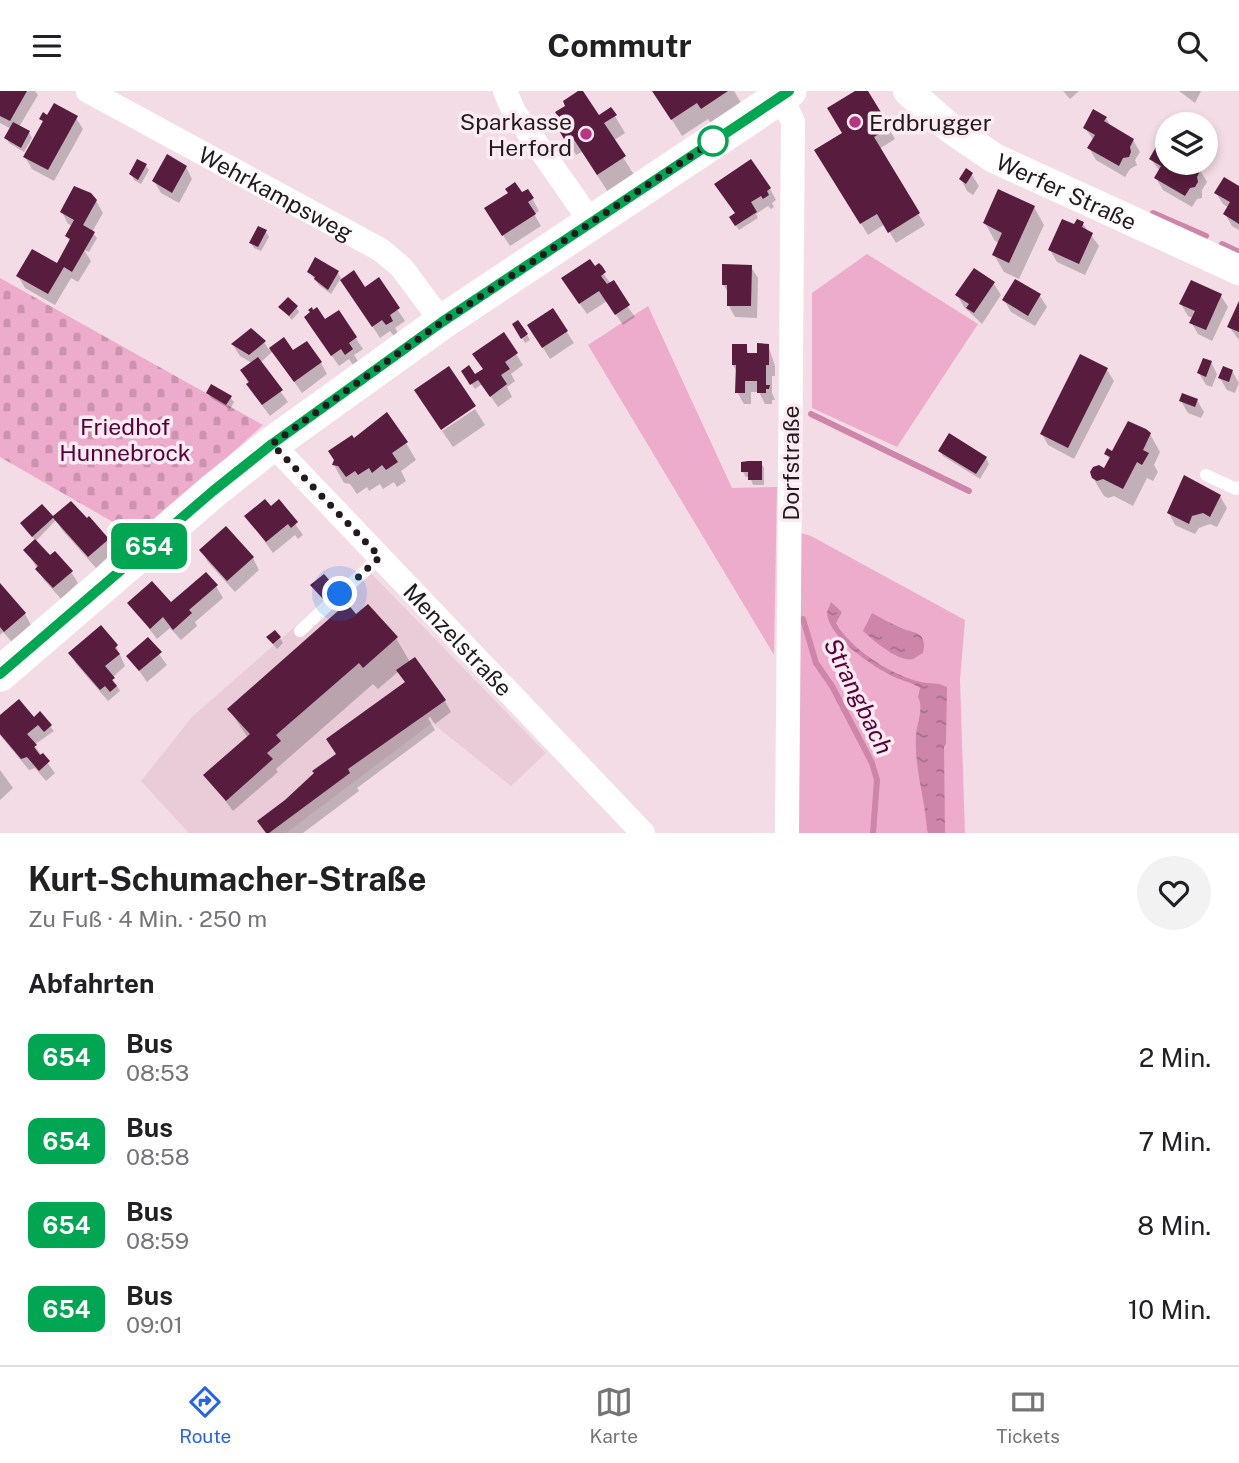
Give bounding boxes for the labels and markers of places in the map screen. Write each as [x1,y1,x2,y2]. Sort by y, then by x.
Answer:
place label: Sparkasse Herford [460,108,572,161]
place label: Erdbrugger [869,109,992,136]
marker: Erdbrugger [847,114,863,130]
marker: Sparkasse Herford [578,126,594,142]
unlabelled marker [698,126,728,156]

